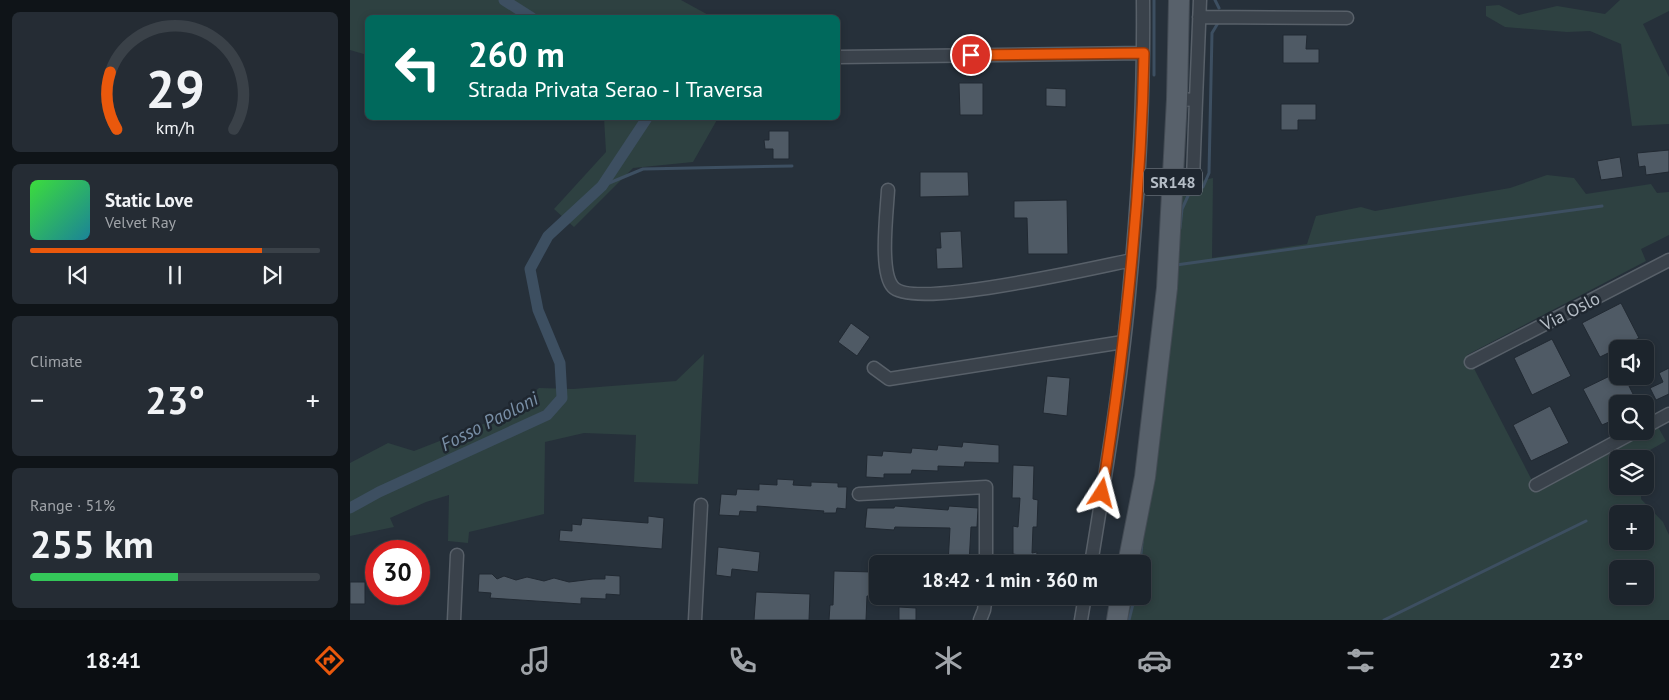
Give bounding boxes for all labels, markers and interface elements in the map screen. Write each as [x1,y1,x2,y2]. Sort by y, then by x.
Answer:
text: 260 m [468,31,565,77]
pin [950,34,992,76]
icon: left [385,35,450,100]
icon: arrive [957,41,985,69]
text: 29 [146,55,204,122]
text: Strada Privata Serao - I Traversa [468,75,763,103]
text: km/h [155,116,195,139]
road number: SR148 [1144,168,1202,196]
text: Static Love [105,188,193,212]
text: Velvet Ray [105,212,176,232]
icon: previous [64,261,92,289]
icon: pause [161,261,189,289]
icon: next [258,261,286,289]
street label: Via Oslo [1536,286,1604,336]
map controls [1609,340,1654,605]
button: sound [1609,340,1654,385]
text: Climate [30,351,82,371]
text: 23° [145,375,205,424]
text: − [30,381,44,418]
text: + [306,381,320,418]
water label: Fosso Paoloni [436,386,543,456]
button: search [1609,395,1654,440]
button: layers [1609,450,1654,495]
position arrow [1075,466,1127,518]
text: Range · 51% [30,495,115,515]
button: + [1609,505,1654,550]
text: 255 km [30,519,154,568]
speed limit sign: 30 [365,540,430,605]
button: − [1609,560,1654,605]
text: 18:42 · 1 min · 360 m [922,568,1098,592]
icon: directions [312,643,347,678]
icon: music [518,643,553,678]
icon: phone [725,643,760,678]
icon: climate [931,643,966,678]
icon: car [1137,643,1172,678]
icon: filters [1343,643,1378,678]
text: 18:41 [86,646,141,674]
text: 23° [1549,646,1583,674]

